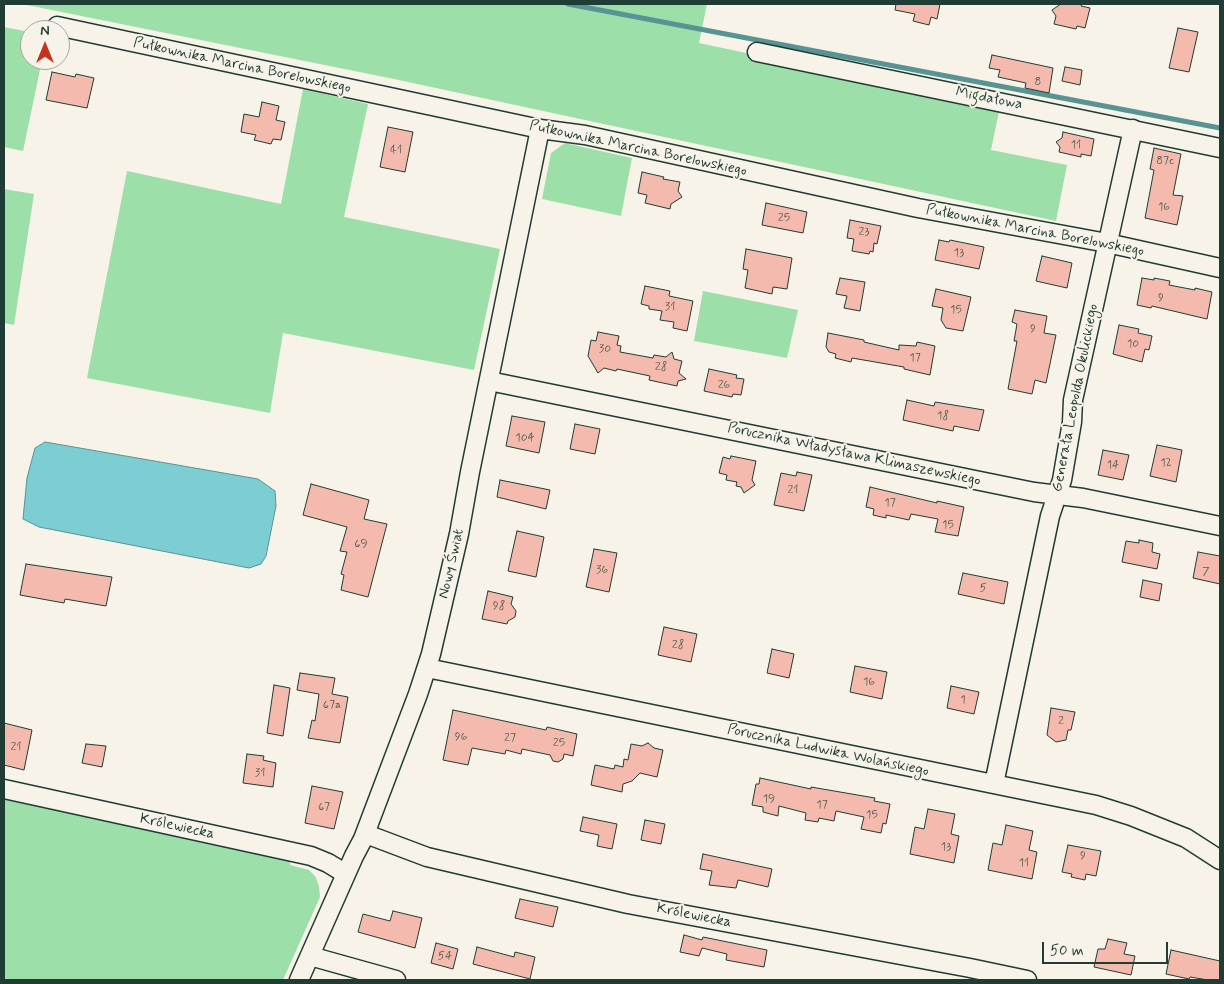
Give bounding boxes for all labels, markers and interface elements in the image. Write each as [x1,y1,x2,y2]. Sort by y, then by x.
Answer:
north arrow [20,20,70,70]
text: N [40,22,50,40]
street label: Pułkownika Marcina Borelowskiego [132,34,352,98]
house number: 8 [1035,75,1041,89]
street label: Migdałowa [954,84,1024,114]
street label: Pułkownika Marcina Borelowskiego [528,117,748,181]
house number: 11 [1071,138,1081,152]
house number: 41 [390,143,402,157]
house number: 87c [1156,154,1174,168]
house number: 16 [1158,200,1170,214]
street label: Pułkownika Marcina Borelowskiego [924,201,1146,261]
house number: 25 [778,211,790,225]
house number: 23 [859,225,869,239]
house number: 13 [954,246,964,260]
house number: 9 [1158,291,1164,305]
house number: 31 [665,300,675,314]
house number: 15 [950,303,962,317]
street label: Generała Leopolda Okulickiego [1049,303,1103,493]
house number: 9 [1030,322,1036,336]
house number: 10 [1127,337,1139,351]
house number: 30 [599,342,611,356]
house number: 17 [909,351,921,365]
house number: 28 [655,360,667,374]
house number: 26 [718,378,730,392]
house number: 18 [937,409,949,423]
street label: Porucznika Władysława Klimaszewskiego [726,419,982,491]
house number: 104 [515,431,535,445]
house number: 12 [1160,456,1172,470]
house number: 14 [1107,458,1119,472]
house number: 21 [787,483,799,497]
house number: 17 [884,496,896,510]
house number: 15 [942,518,954,532]
street label: Nowy Świat [435,527,469,601]
house number: 69 [354,537,368,551]
house number: 36 [596,563,608,577]
house number: 7 [1202,565,1210,579]
house number: 5 [979,581,987,595]
house number: 98 [493,599,505,613]
house number: 28 [672,638,684,652]
house number: 16 [863,675,875,689]
house number: 1 [960,693,966,707]
house number: 67a [323,698,341,712]
house number: 2 [1058,714,1064,728]
street label: Porucznika Ludwika Wolańskiego [726,721,930,781]
house number: 96 [455,730,467,744]
house number: 27 [504,731,516,745]
house number: 25 [553,736,565,750]
house number: 21 [10,740,22,754]
house number: 31 [255,766,265,780]
house number: 19 [763,792,775,806]
house number: 17 [816,798,828,812]
house number: 67 [318,800,330,814]
house number: 15 [866,808,878,822]
street label: Królewiecka [138,810,216,844]
house number: 13 [941,840,951,854]
house number: 9 [1080,849,1086,863]
house number: 11 [1019,856,1029,870]
street label: Królewiecka [655,900,733,932]
scale bar [1044,932,1170,964]
text: 50 m [1050,941,1084,961]
house number: 54 [438,949,452,963]

